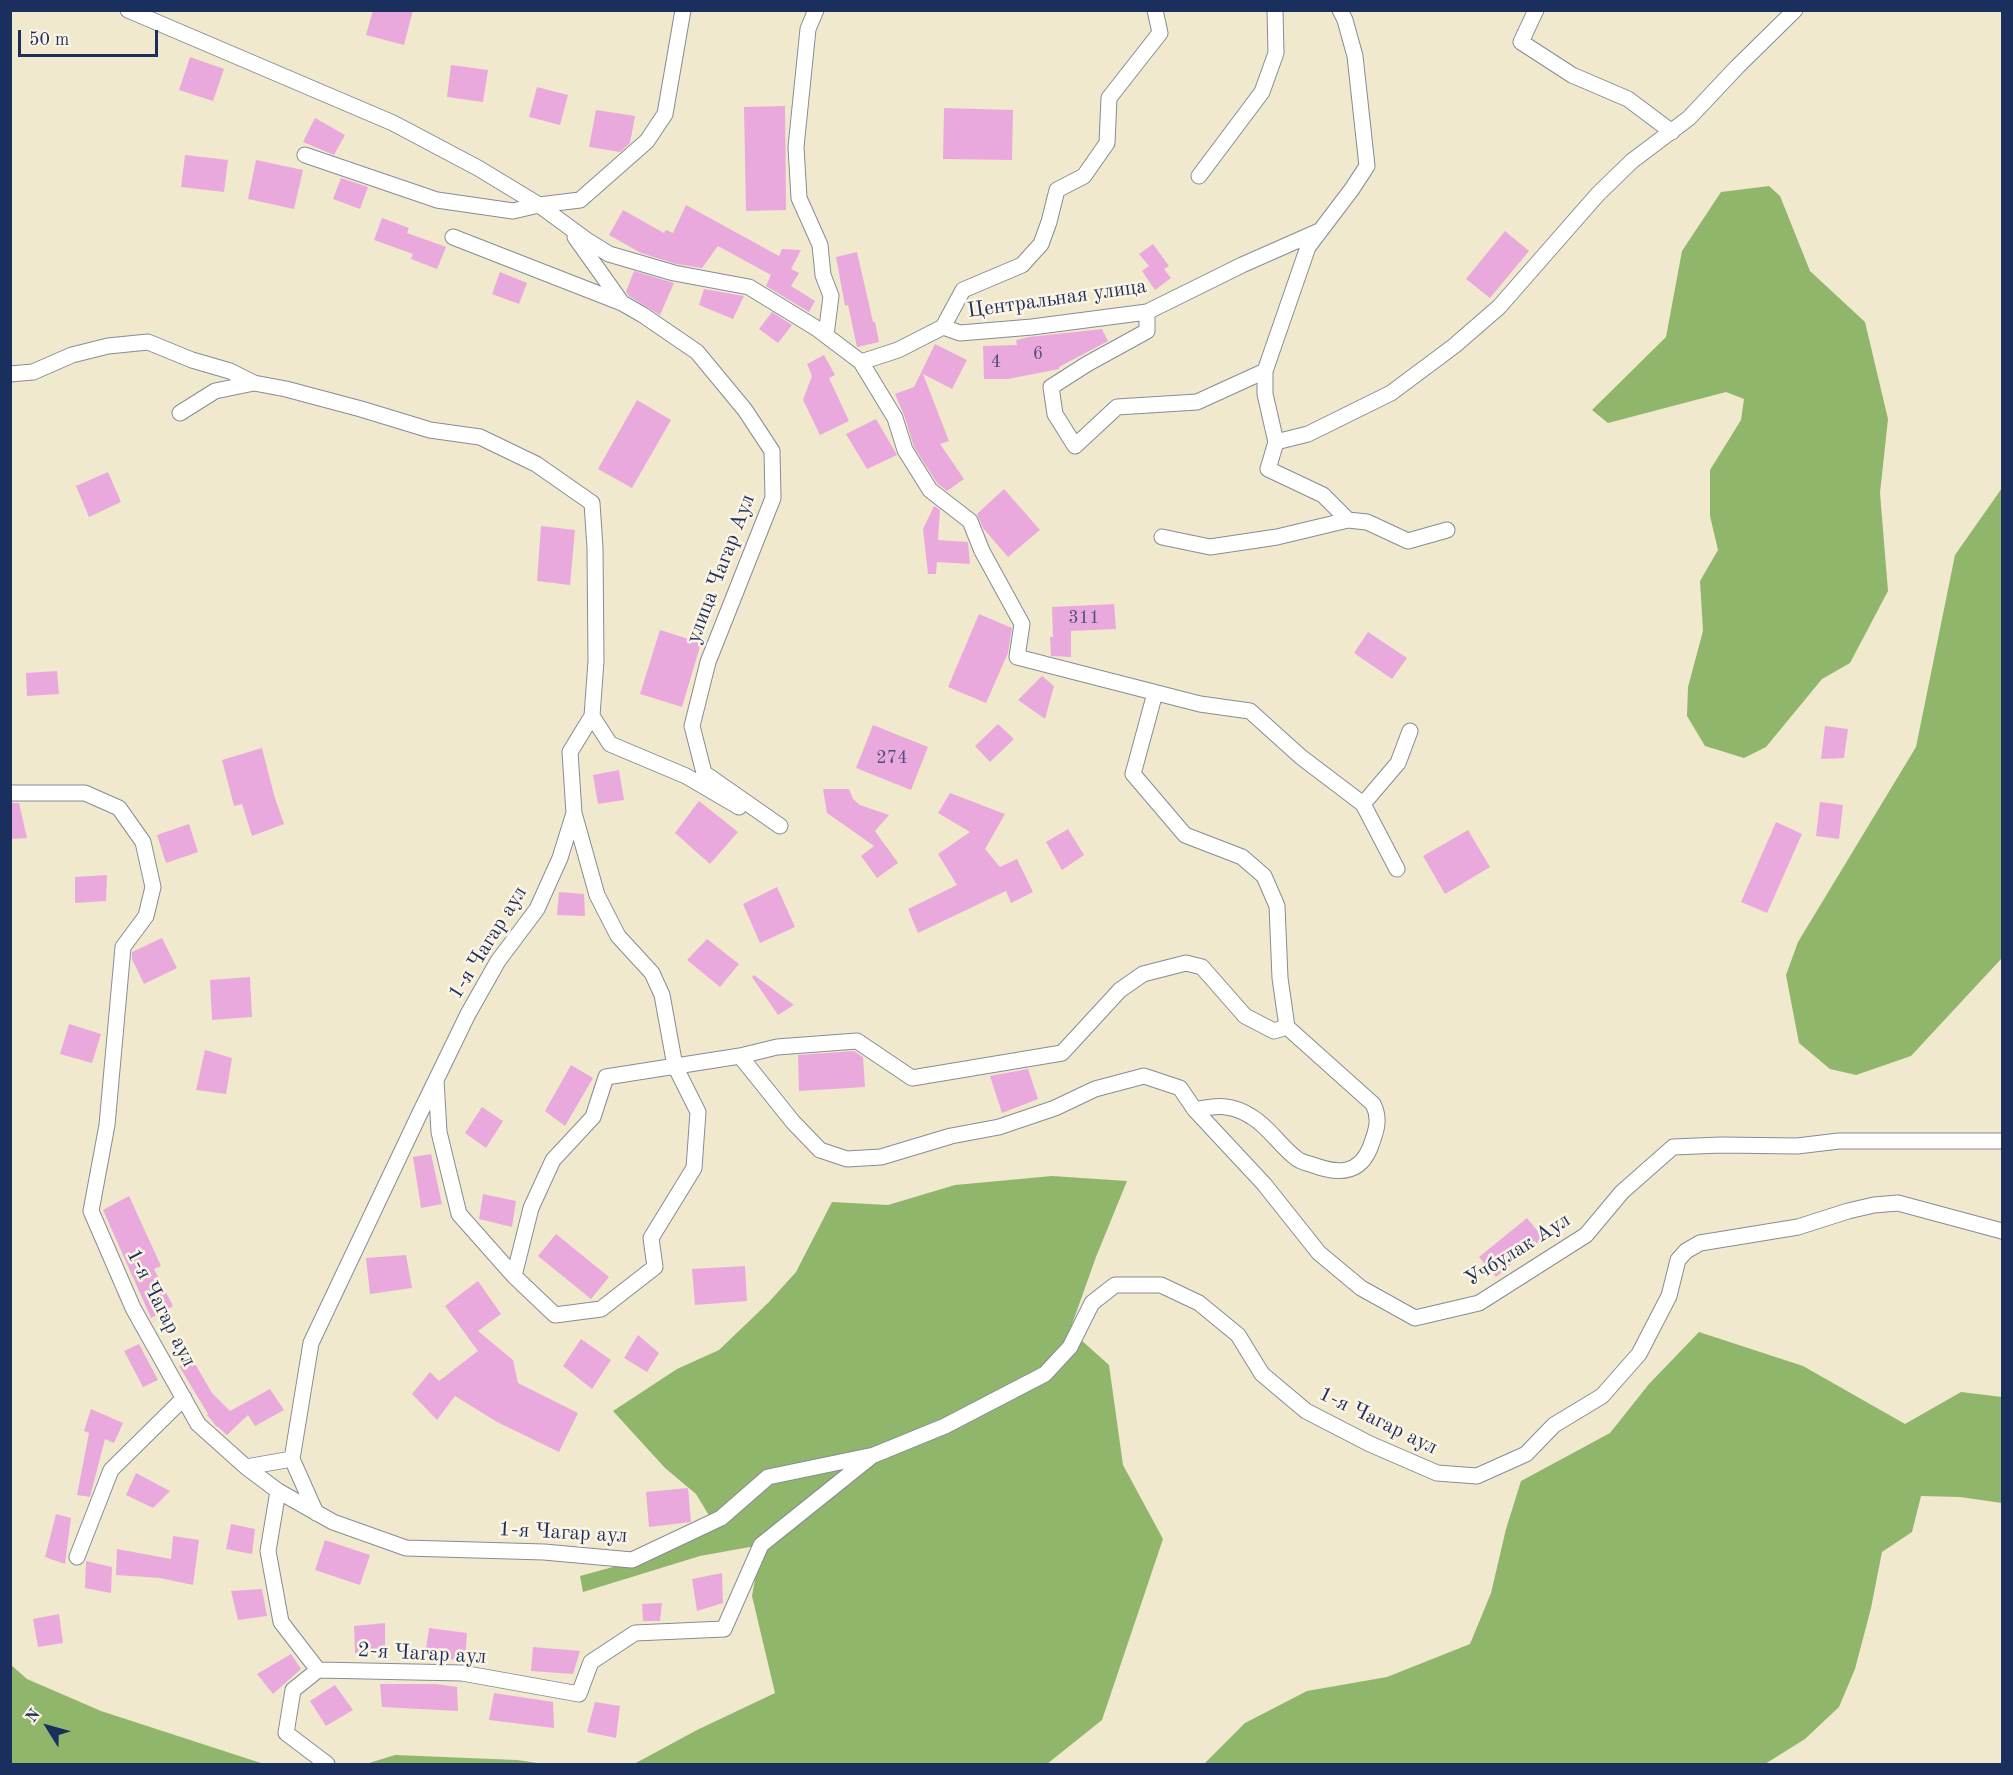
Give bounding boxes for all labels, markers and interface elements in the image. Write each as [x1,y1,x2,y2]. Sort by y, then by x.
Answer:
scale bar [21,18,160,56]
text: 50 m [29,31,69,49]
street label: Центральная улица [966,274,1148,324]
house number: 6 [1033,343,1043,365]
house number: 4 [991,351,1001,373]
street label: улица Чагар Аул [681,491,761,647]
house number: 311 [1068,607,1100,629]
house number: 274 [876,747,908,769]
street label: 1-я Чагар аул [443,882,533,1004]
street label: Учбулак Аул [1461,1208,1575,1292]
street label: 1-я Чагар аул [120,1245,202,1371]
street label: 1-я Чагар аул [1314,1381,1442,1461]
street label: 1-я Чагар аул [498,1517,628,1549]
street label: 2-я Чагар аул [357,1638,487,1670]
north arrow [18,1697,78,1757]
text: N [24,1706,44,1726]

